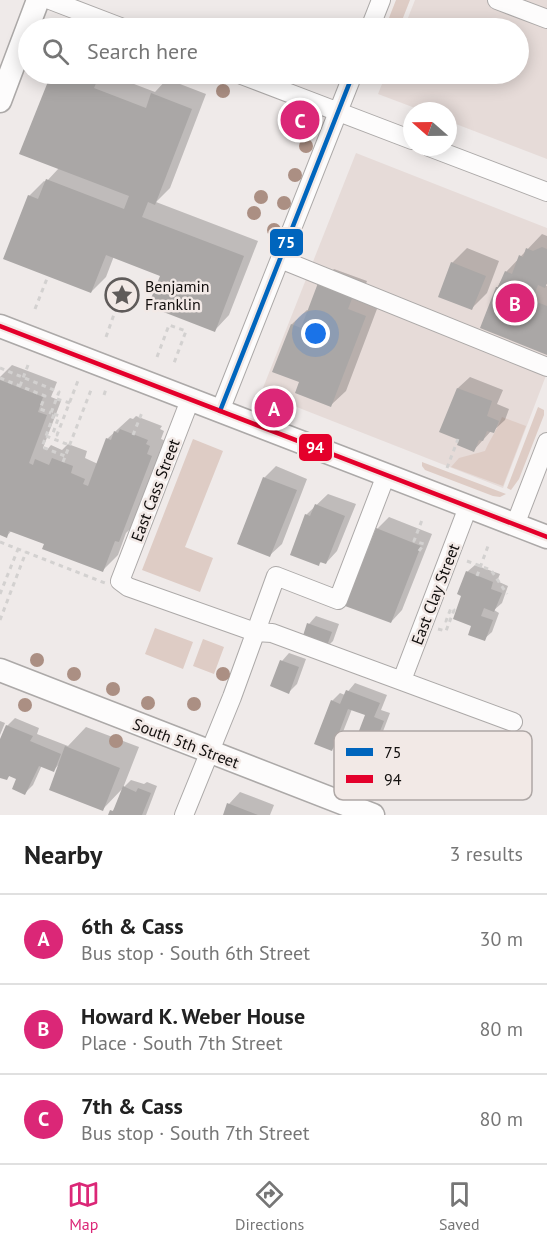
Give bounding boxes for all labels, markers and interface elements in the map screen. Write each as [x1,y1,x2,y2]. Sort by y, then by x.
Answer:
search box [18,18,529,84]
icon: search [39,35,72,68]
text: Search here [87,37,198,65]
pin: C [280,98,320,142]
north arrow [403,102,457,156]
line badge: 75 [269,228,304,257]
text: 75 [277,232,295,252]
place label: Benjamin Franklin [145,276,209,314]
place icon: Benjamin Franklin [104,277,140,313]
pin: B [496,280,534,326]
your location [301,319,330,348]
pin: A [254,386,294,430]
line badge: 94 [298,433,333,462]
street label: East Cass Street [126,435,184,544]
text: 94 [306,437,324,457]
street label: East Clay Street [407,540,464,647]
street label: South 5th Street [130,714,242,773]
legend [334,731,532,800]
text: 75 [384,742,401,762]
text: 94 [384,769,402,789]
text: Nearby [24,838,102,871]
text: 3 results [450,841,523,867]
text: 6th & Cass [81,912,183,940]
text: A [37,926,50,952]
text: 30 m [480,926,523,952]
text: Bus stop · South 6th Street [81,940,310,966]
text: Howard K. Weber House [81,1002,305,1030]
text: B [38,1016,49,1042]
text: 80 m [480,1016,523,1042]
text: Place · South 7th Street [81,1030,282,1056]
text: 7th & Cass [81,1092,183,1120]
text: C [38,1106,49,1132]
text: 80 m [480,1106,523,1132]
text: Bus stop · South 7th Street [81,1120,310,1146]
tab: Map [67,1178,100,1234]
tab: Directions [235,1178,304,1234]
tab: Saved [439,1178,480,1234]

